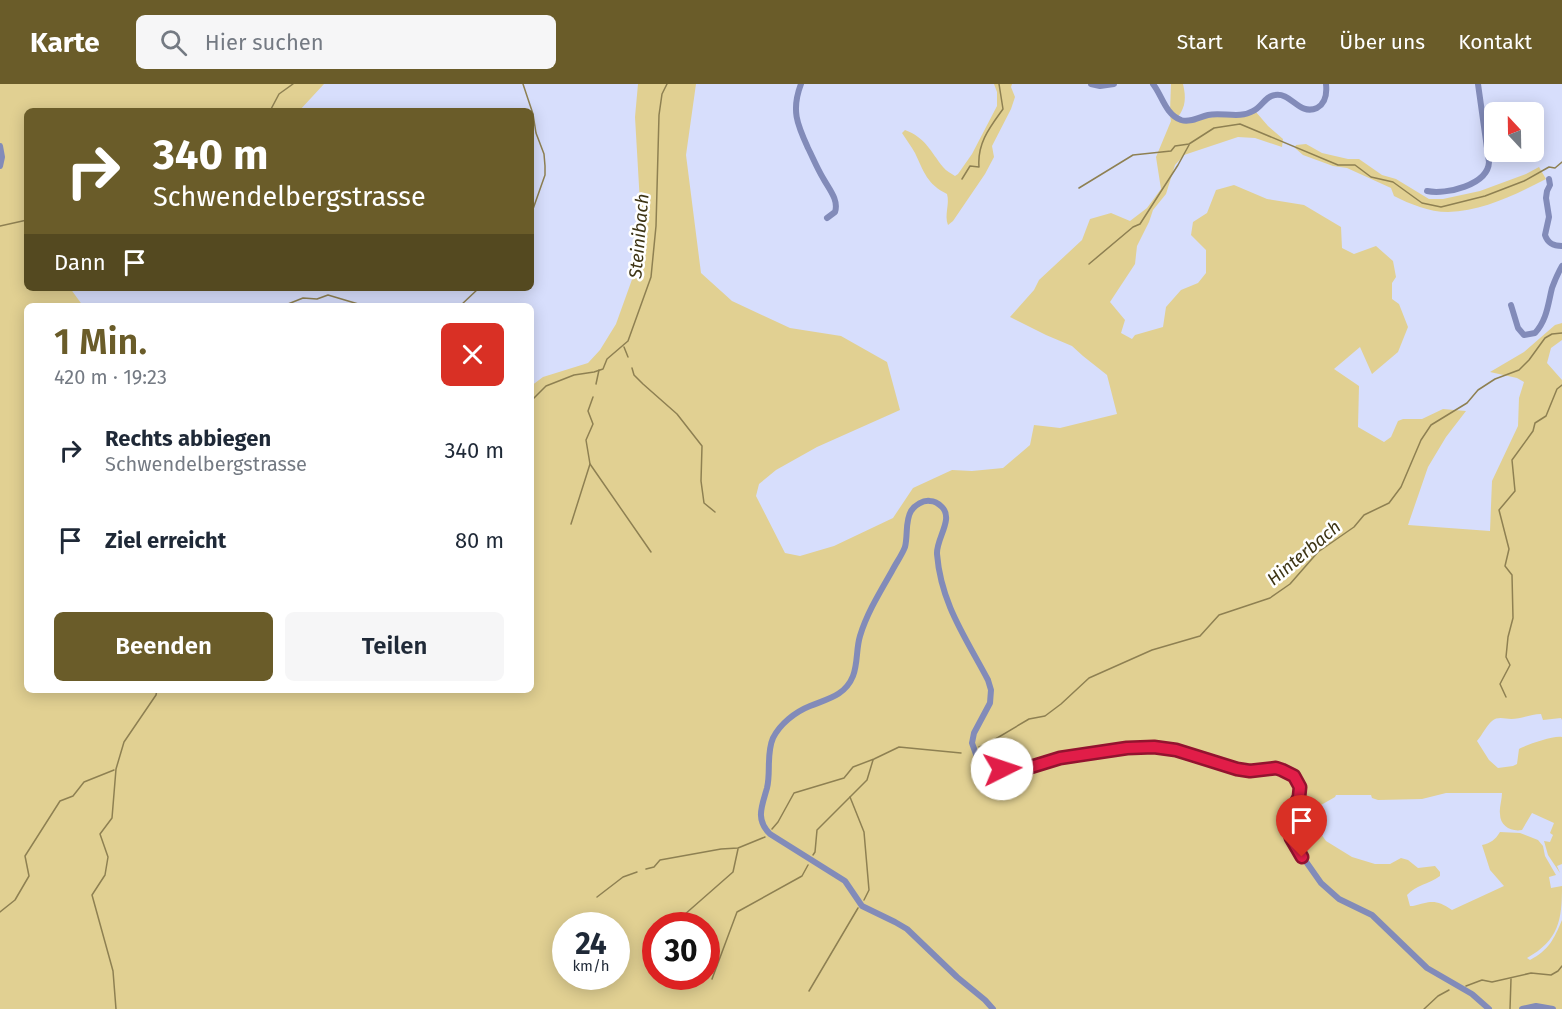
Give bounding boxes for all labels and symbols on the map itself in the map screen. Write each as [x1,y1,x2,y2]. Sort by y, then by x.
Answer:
north arrow [1484,102,1544,162]
water label: Steinibach [624,193,654,280]
water label: Hinterbach [1263,516,1345,590]
position arrow [970,737,1034,801]
pin [1276,795,1327,857]
speed limit sign: 30 [642,912,720,990]

